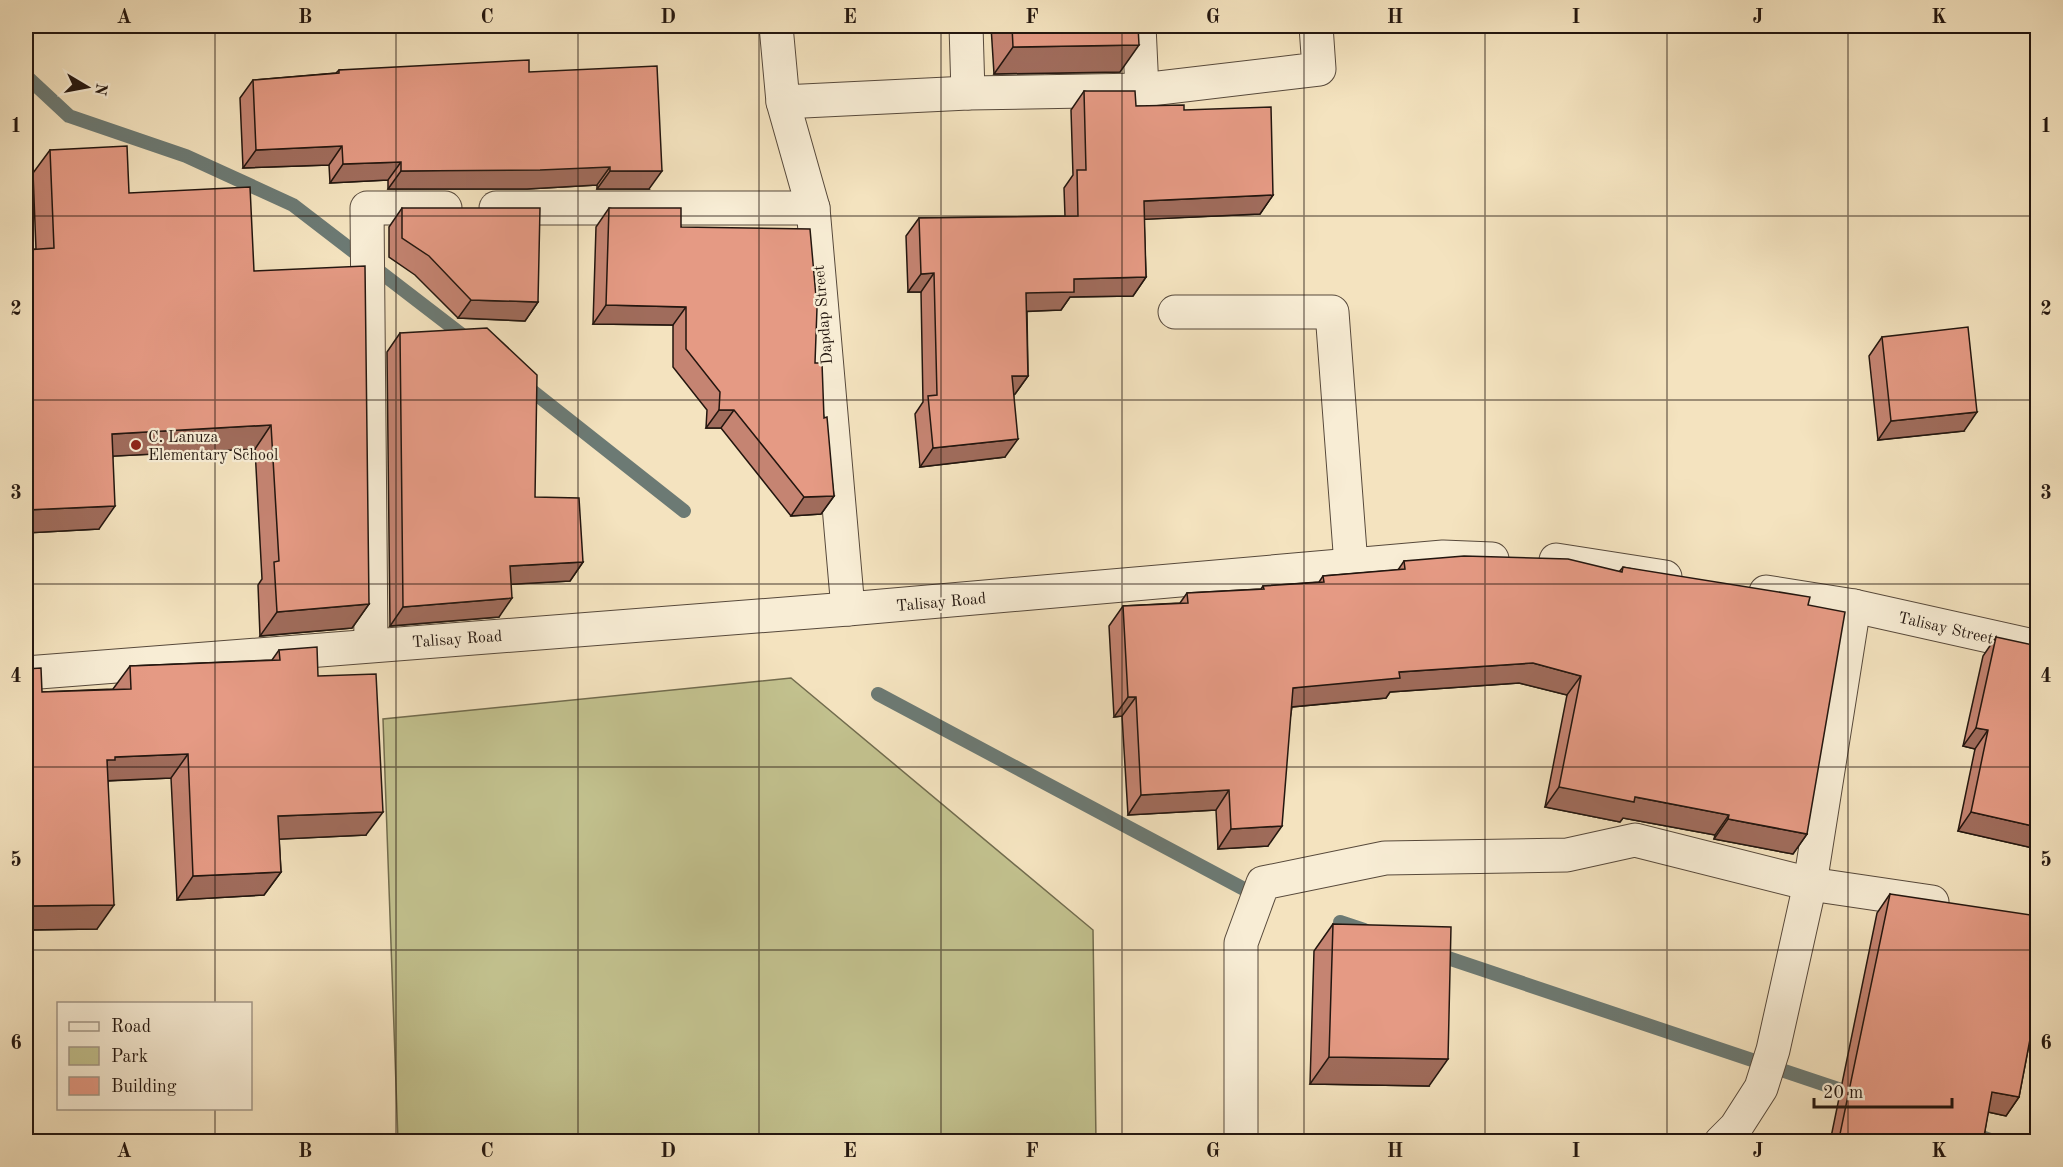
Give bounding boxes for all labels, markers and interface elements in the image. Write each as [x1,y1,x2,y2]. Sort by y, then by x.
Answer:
text: A [116,8,132,28]
text: B [298,8,312,28]
text: C [480,8,494,28]
text: D [660,8,676,28]
text: E [843,8,857,28]
text: F [1025,8,1039,28]
text: G [1206,8,1220,28]
text: H [1387,8,1403,28]
text: I [1572,8,1580,28]
text: J [1753,8,1764,28]
text: K [1931,8,1947,28]
north arrow [57,57,117,117]
text: N [91,82,109,97]
text: 1 [10,117,22,137]
text: 1 [2040,117,2052,137]
street label: Dapdap Street [812,264,836,365]
text: 2 [10,300,22,320]
text: 2 [2040,300,2052,320]
place label: C. Lanuza Elementary School [148,430,278,464]
marker: C. Lanuza Elementary School [129,438,143,452]
text: 3 [10,484,22,504]
text: 3 [2040,484,2052,504]
street label: Talisay Road [895,591,987,615]
street label: Talisay Street [1896,610,1995,648]
street label: Talisay Road [412,629,503,651]
text: 4 [10,667,22,687]
text: 4 [2040,667,2052,687]
text: 5 [10,850,22,871]
text: 5 [2040,850,2052,871]
legend [57,1002,252,1110]
text: Road [111,1018,151,1036]
text: 6 [10,1034,22,1054]
text: 6 [2040,1034,2052,1054]
text: Park [111,1048,148,1066]
scale bar [1814,1071,1952,1109]
text: Building [111,1078,177,1096]
text: 20 m [1823,1084,1863,1102]
text: A [116,1142,132,1162]
text: B [298,1142,312,1162]
text: C [480,1142,494,1162]
text: D [660,1142,676,1162]
text: E [843,1142,857,1162]
text: F [1025,1142,1039,1162]
text: G [1206,1142,1220,1162]
text: H [1387,1142,1403,1162]
text: I [1572,1142,1580,1162]
text: J [1753,1142,1764,1162]
text: K [1931,1142,1947,1162]

